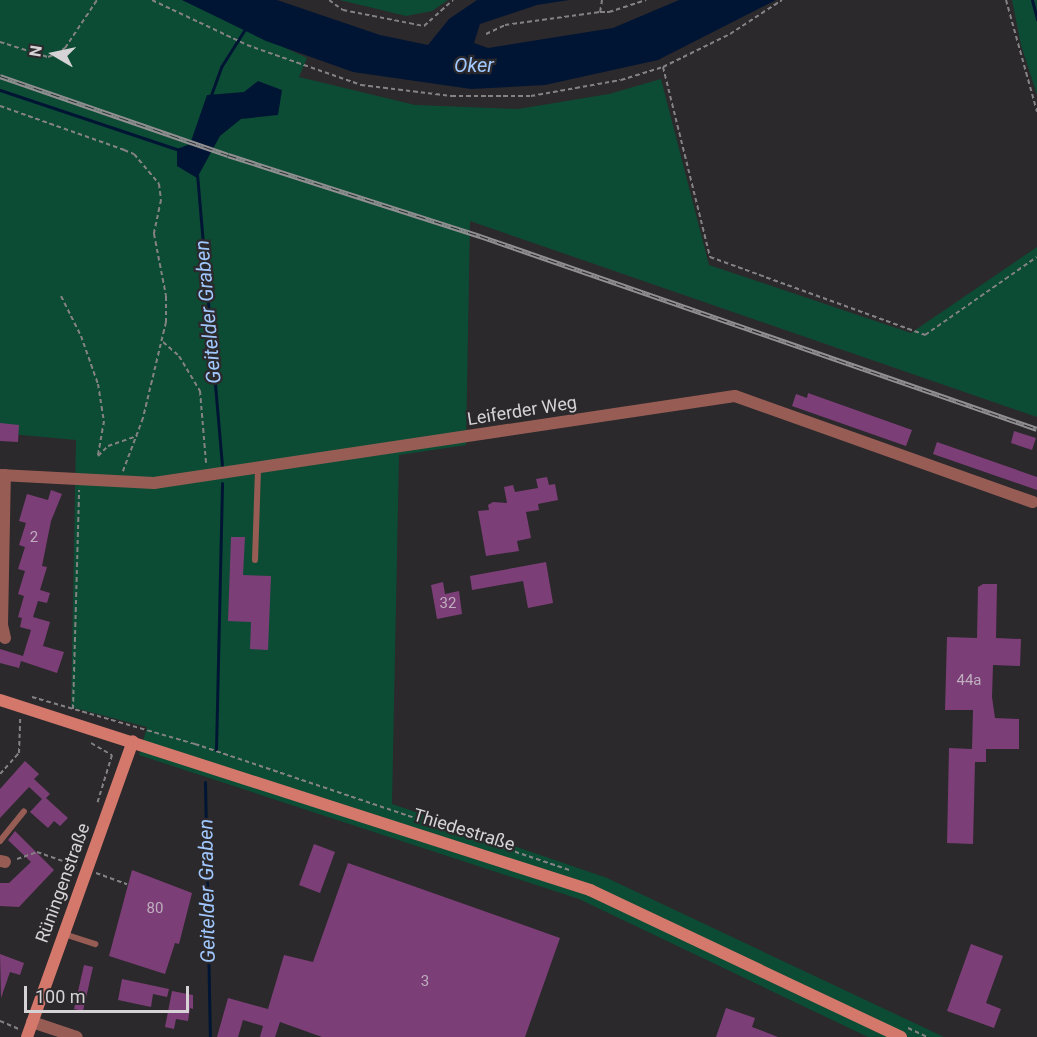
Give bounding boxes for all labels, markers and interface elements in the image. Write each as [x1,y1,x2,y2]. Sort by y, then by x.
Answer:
north arrow [24,24,84,84]
text: N [25,44,46,58]
water label: Oker [454,53,494,77]
water label: Geitelder Graben [190,239,226,385]
street label: Leiferder Weg [466,392,578,430]
house number: 2 [30,529,38,547]
house number: 32 [440,595,456,613]
house number: 44a [956,672,982,690]
street label: Thiedestraße [411,804,517,856]
water label: Geitelder Graben [194,819,220,963]
street label: Rüningenstraße [31,820,95,946]
house number: 80 [147,900,163,918]
house number: 3 [421,973,429,991]
scale bar [27,974,192,1012]
text: 100 m [35,986,86,1007]

